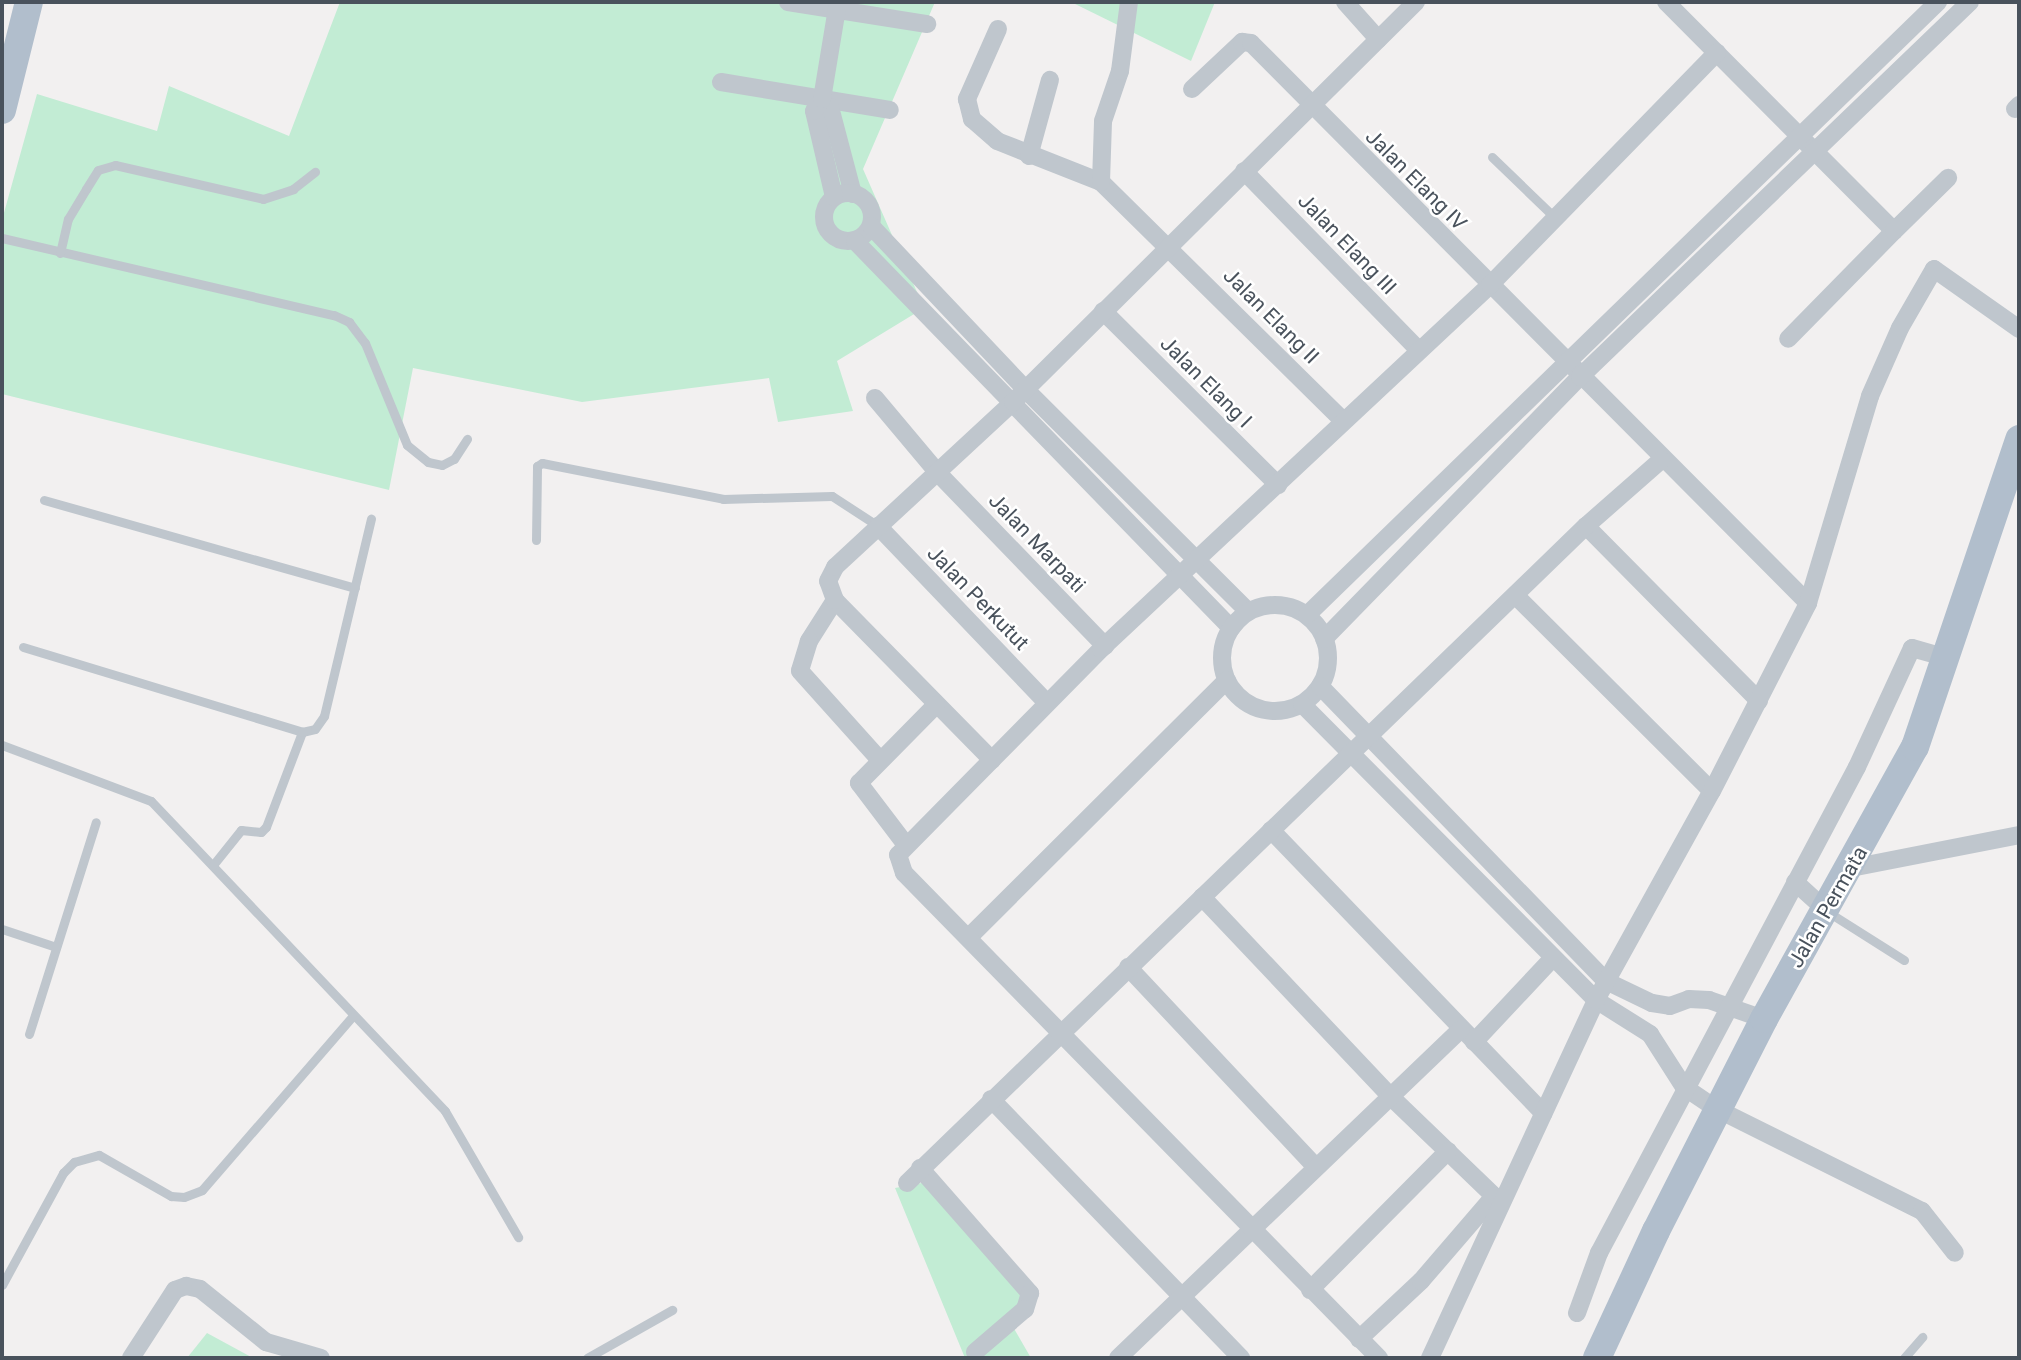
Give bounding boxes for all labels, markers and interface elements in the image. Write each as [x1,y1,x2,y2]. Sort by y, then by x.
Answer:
street label: Jalan Elang IV [1360,124,1472,236]
street label: Jalan Elang III [1293,188,1401,300]
street label: Jalan Elang II [1218,263,1324,369]
street label: Jalan Elang I [1155,331,1257,433]
street label: Jalan Marpati [983,488,1091,598]
street label: Jalan Perkutut [922,541,1034,655]
street label: Jalan Permata [1783,842,1873,972]

